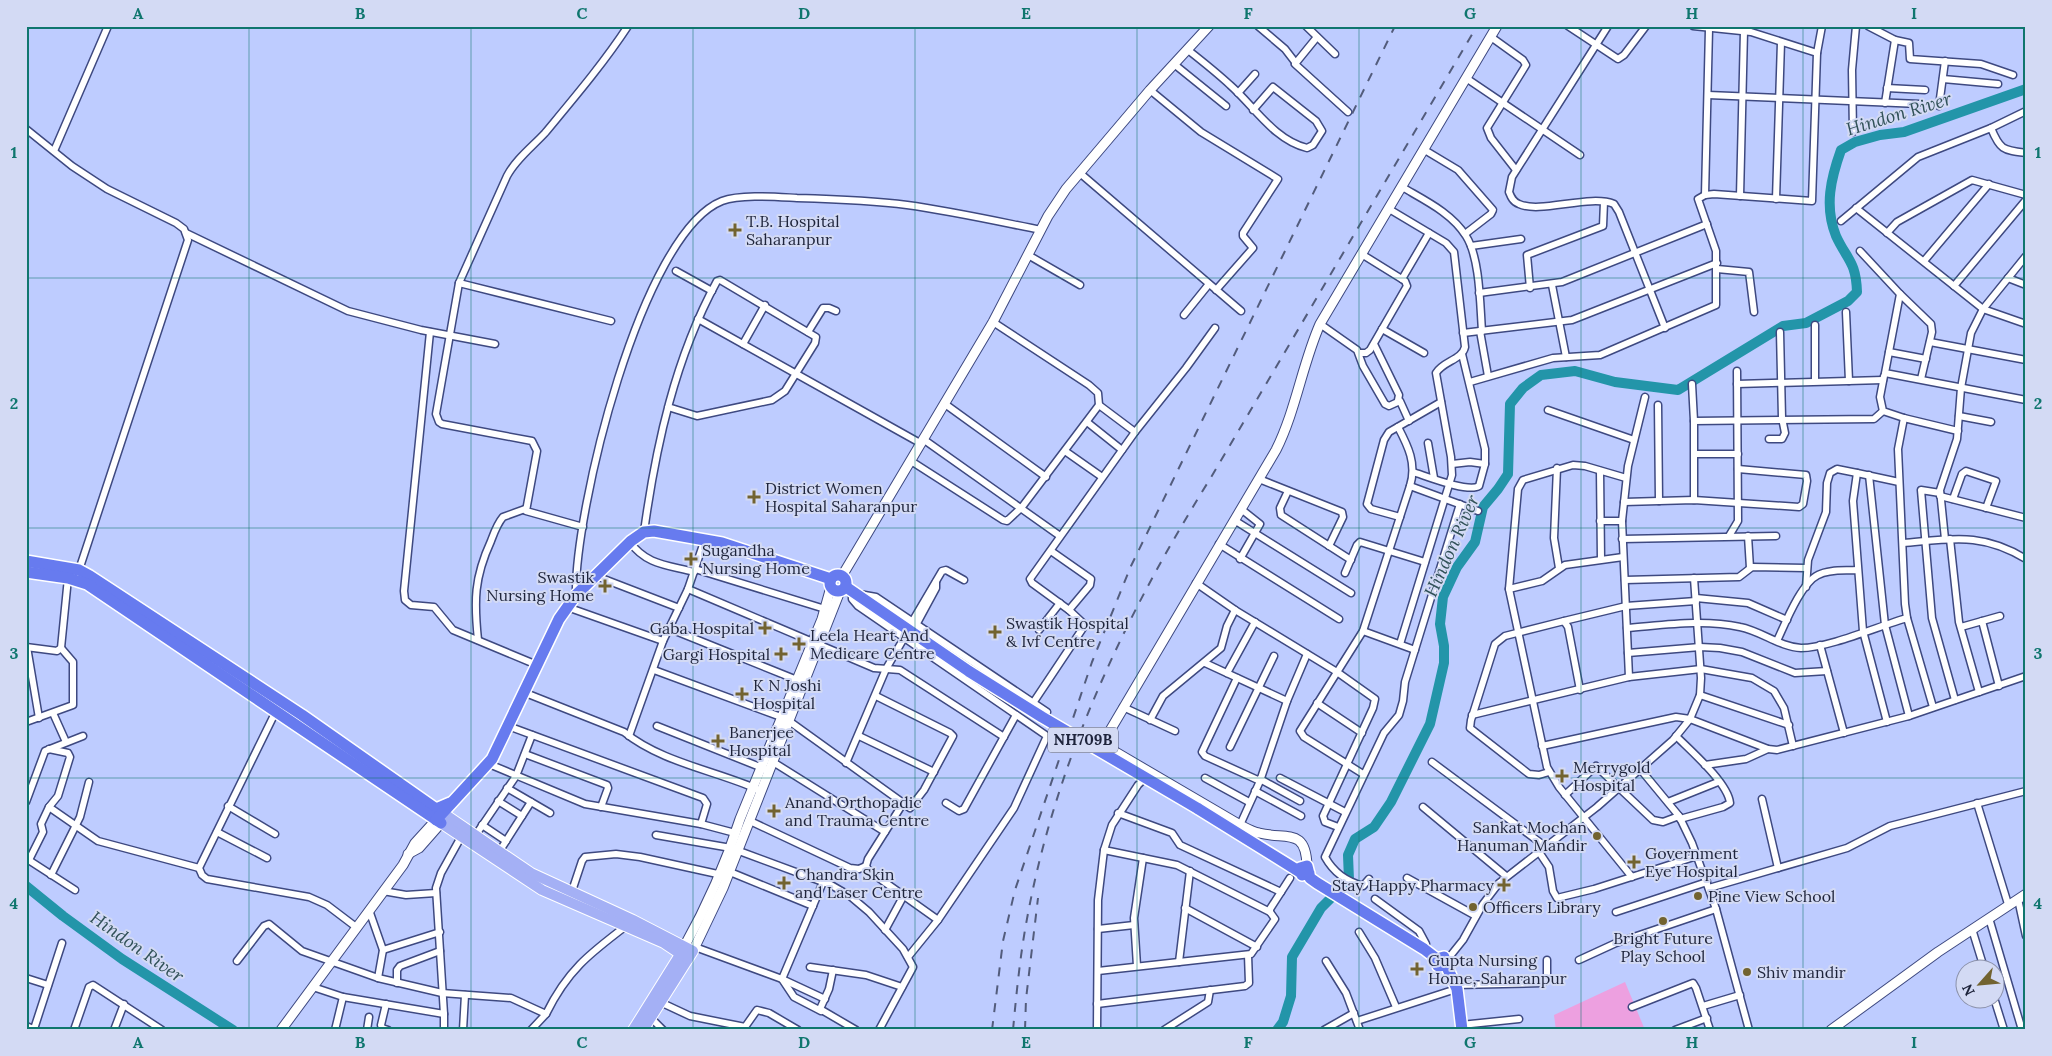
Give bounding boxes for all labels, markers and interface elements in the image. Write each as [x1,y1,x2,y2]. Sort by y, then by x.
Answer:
text: A [133,3,144,23]
text: B [355,3,366,23]
text: C [576,3,588,23]
text: D [798,3,810,23]
text: E [1021,3,1031,23]
text: F [1243,3,1253,23]
text: G [1464,3,1476,23]
text: H [1686,3,1699,23]
text: I [1911,3,1917,23]
water label: Hindon River [1843,86,1955,140]
text: 1 [11,142,17,162]
text: 1 [2035,142,2041,162]
place label: T.B. Hospital Saharanpur [746,211,840,249]
marker: T.B. Hospital Saharanpur [728,223,742,237]
text: 2 [10,393,18,413]
text: 2 [2034,393,2042,413]
place label: District Women Hospital Saharanpur [765,478,917,516]
marker: District Women Hospital Saharanpur [747,490,761,504]
water label: Hindon River [1419,491,1485,600]
place label: Sugandha Nursing Home [702,540,810,578]
marker: Sugandha Nursing Home [684,552,698,566]
place label: Swastik Nursing Home [486,567,594,605]
marker: Swastik Nursing Home [598,579,612,593]
place label: Swastik Hospital & Ivf Centre [1006,613,1129,651]
place label: Gaba Hospital [650,618,754,638]
marker: Gaba Hospital [758,621,772,635]
place label: Leela Heart And Medicare Centre [810,625,935,663]
marker: Swastik Hospital & Ivf Centre [988,625,1002,639]
marker: Leela Heart And Medicare Centre [792,637,806,651]
text: 3 [10,643,19,663]
text: 3 [2034,643,2043,663]
place label: Gargi Hospital [663,644,770,664]
marker: Gargi Hospital [774,647,788,661]
place label: K N Joshi Hospital [753,675,821,713]
marker: K N Joshi Hospital [735,687,749,701]
place label: Banerjee Hospital [729,722,794,760]
road number: NH709B [1048,728,1118,752]
marker: Banerjee Hospital [711,734,725,748]
place label: Merrygold Hospital [1573,757,1651,795]
marker: Merrygold Hospital [1555,769,1569,783]
place label: Anand Orthopadic and Trauma Centre [784,792,929,830]
marker: Anand Orthopadic and Trauma Centre [767,804,781,818]
place label: Sankat Mochan Hanuman Mandir [1457,817,1587,855]
marker: Sankat Mochan Hanuman Mandir [1591,830,1603,842]
place label: Government Eye Hospital [1645,843,1739,881]
marker: Government Eye Hospital [1627,855,1641,869]
place label: Chandra Skin and Laser Centre [795,864,923,902]
place label: Stay Happy Pharmacy [1332,875,1495,895]
marker: Chandra Skin and Laser Centre [777,876,791,890]
marker: Stay Happy Pharmacy [1498,879,1510,891]
place label: Pine View School [1708,886,1835,906]
marker: Pine View School [1692,890,1704,902]
text: 4 [10,893,19,913]
text: 4 [2034,893,2043,913]
place label: Officers Library [1483,897,1601,917]
marker: Officers Library [1467,901,1479,913]
water label: Hindon River [86,906,189,988]
marker: Bright Future Play School [1657,915,1669,927]
place label: Bright Future Play School [1613,928,1713,966]
place label: Gupta Nursing Home, Saharanpur [1428,950,1567,988]
north arrow [1954,958,2004,1008]
marker: Gupta Nursing Home, Saharanpur [1410,962,1424,976]
place label: Shiv mandir [1757,962,1846,982]
marker: Shiv mandir [1741,966,1753,978]
text: N [1958,981,1979,999]
text: A [133,1032,144,1052]
text: B [355,1032,366,1052]
text: C [576,1032,588,1052]
text: D [798,1032,810,1052]
text: E [1021,1032,1031,1052]
text: F [1243,1032,1253,1052]
text: G [1464,1032,1476,1052]
text: H [1686,1032,1699,1052]
text: I [1911,1032,1917,1052]

